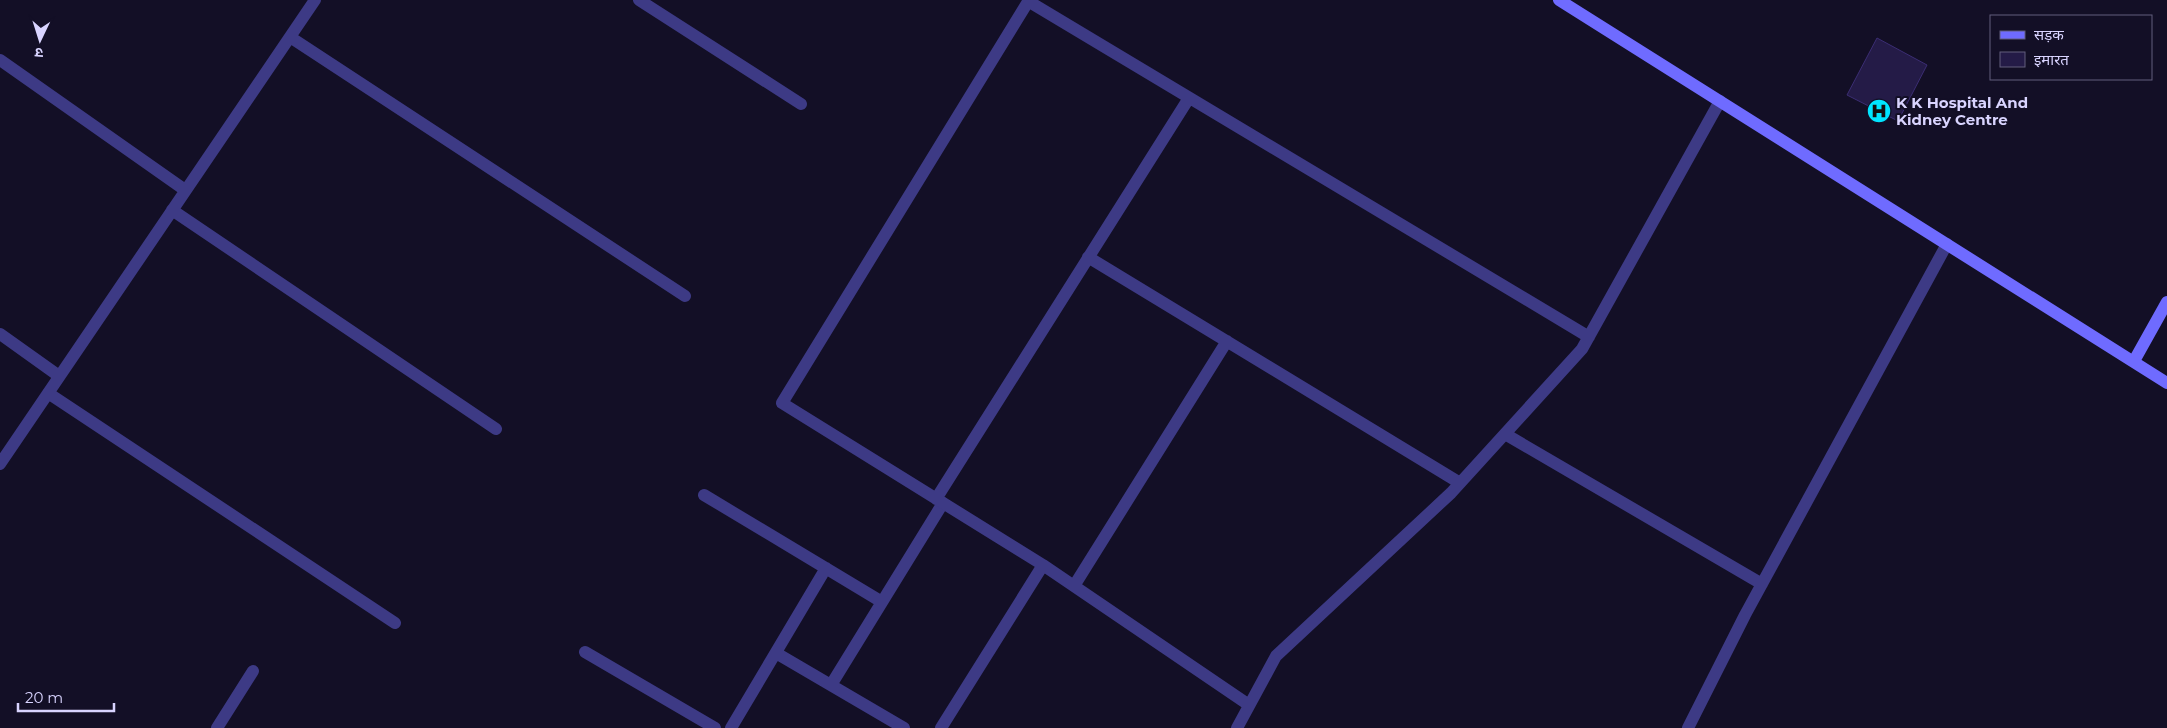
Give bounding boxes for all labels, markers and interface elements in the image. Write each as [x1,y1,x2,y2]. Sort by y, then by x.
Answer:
north arrow [15,15,65,65]
legend [1990,15,2152,80]
text: सड़क [2034,25,2064,44]
text: उ [34,44,44,62]
text: इमारत [2034,50,2069,69]
place label: K K Hospital And Kidney Centre [1896,93,2028,129]
hospital icon: K K Hospital And Kidney Centre [1866,98,1892,124]
scale bar [18,680,114,712]
text: 20 m [25,688,63,707]

